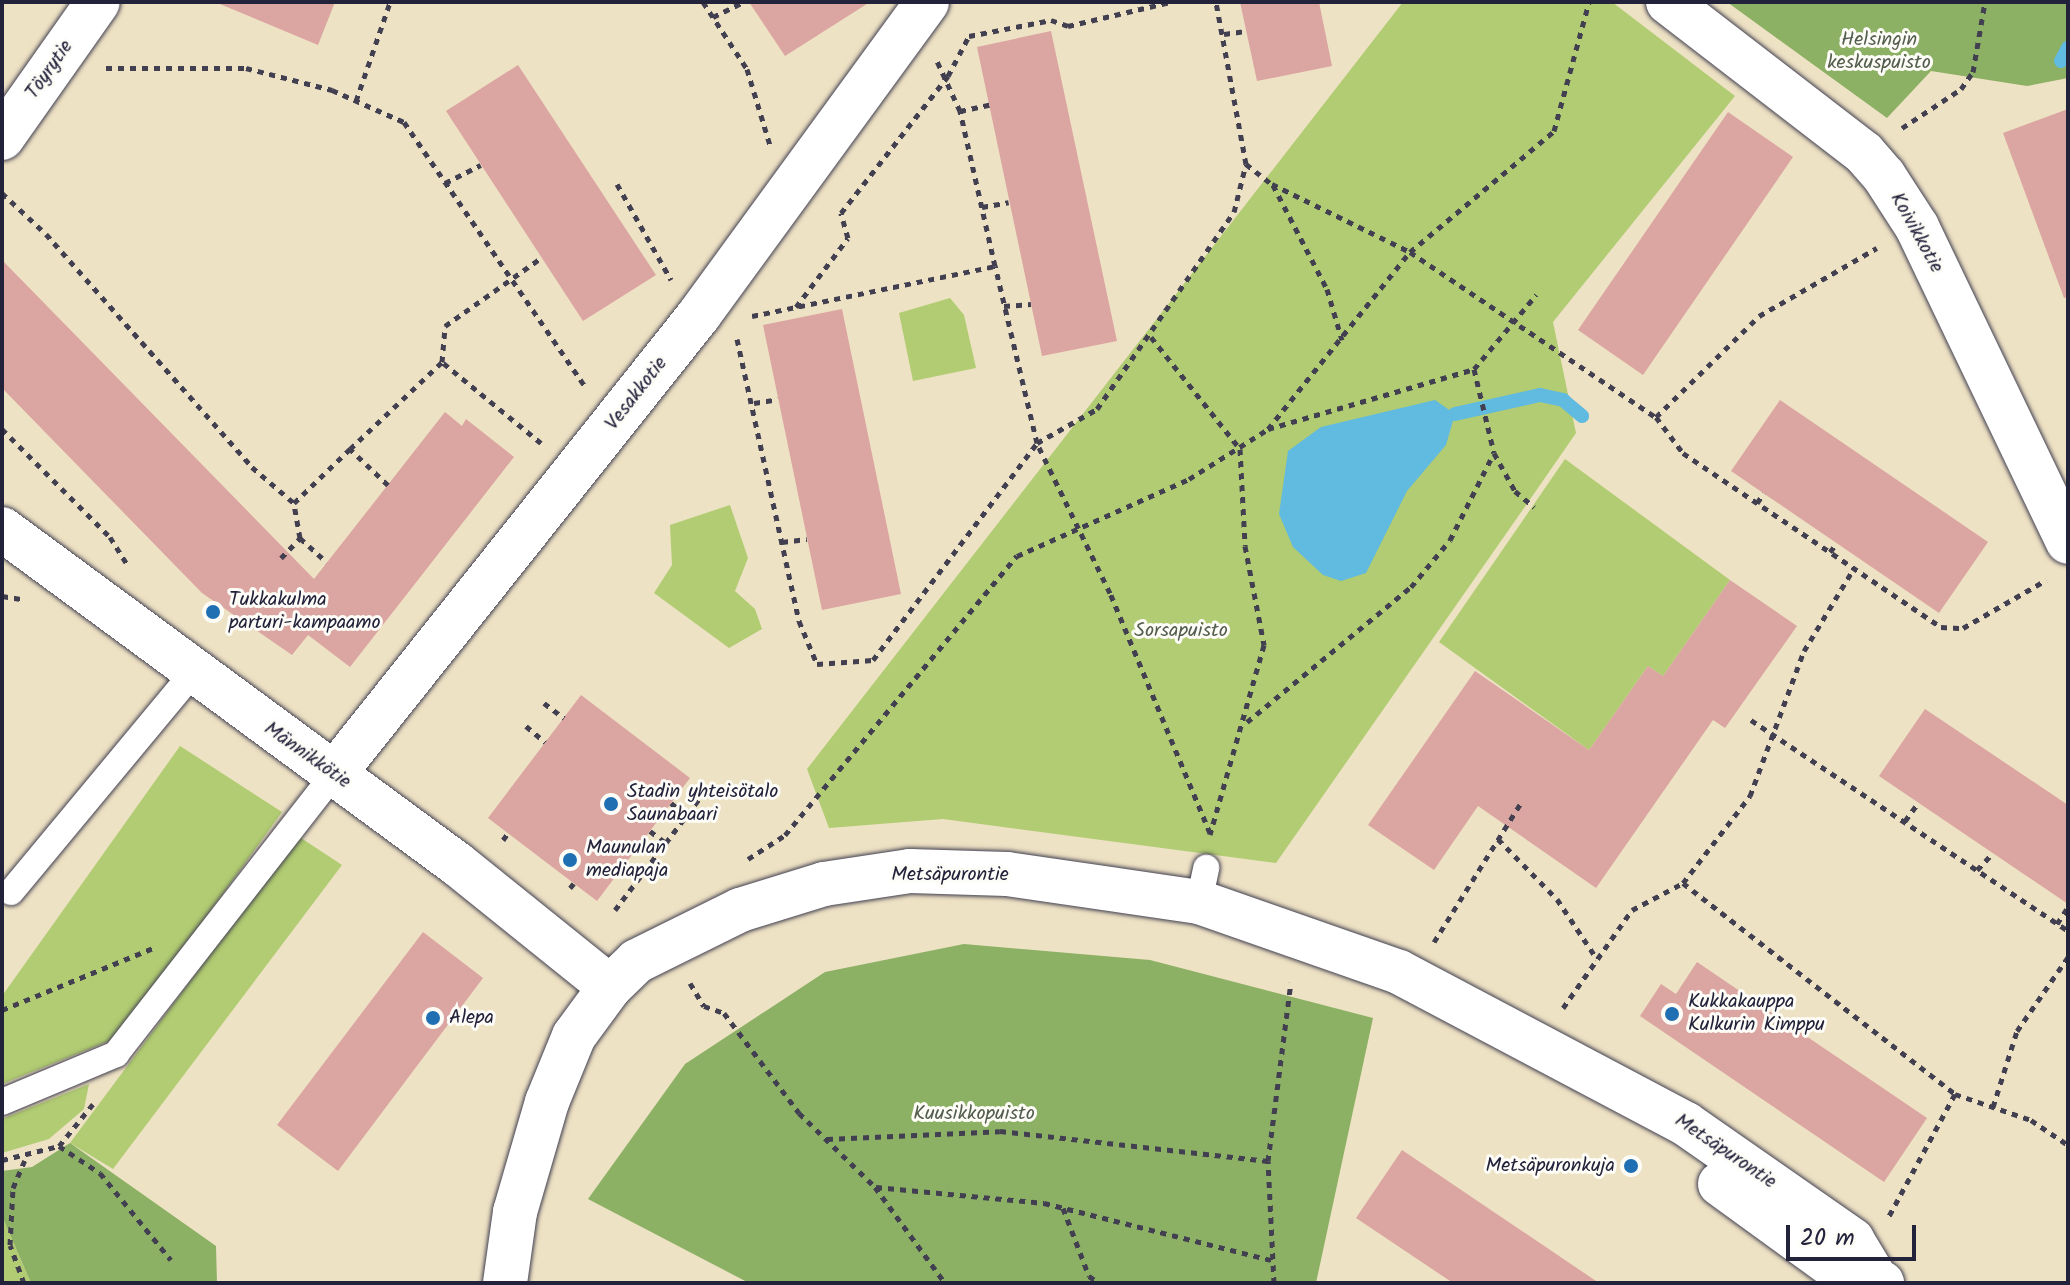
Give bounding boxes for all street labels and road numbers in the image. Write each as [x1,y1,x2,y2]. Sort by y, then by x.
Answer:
street label: Töyrytie [21,36,79,104]
street label: Koivikkotie [1884,189,1948,277]
street label: Vesakkotie [601,352,673,436]
street label: Männikkötie [259,717,355,795]
street label: Metsäpurontie [891,863,1009,887]
street label: Metsäpurontie [1670,1109,1780,1195]

